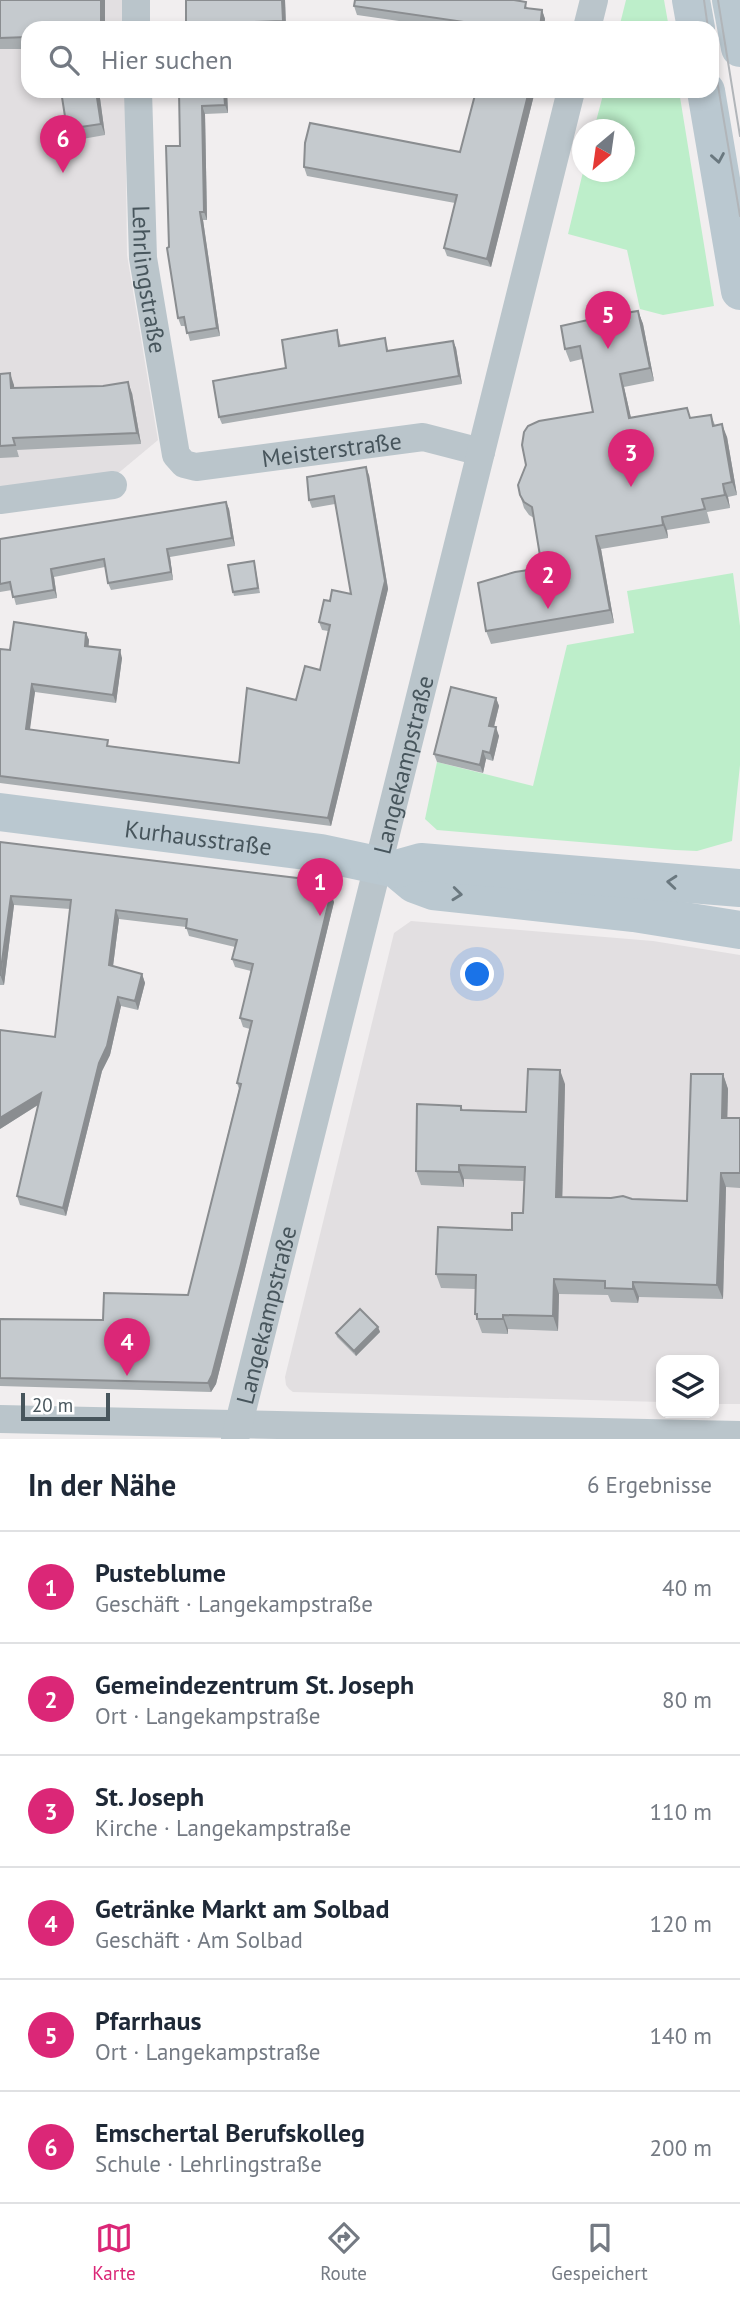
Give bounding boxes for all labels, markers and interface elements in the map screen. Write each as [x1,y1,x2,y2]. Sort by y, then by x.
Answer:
search box [21,21,719,98]
icon: search [45,41,83,79]
text: Hier suchen [101,43,233,76]
pin: 6 [40,115,86,173]
north arrow [572,119,635,182]
one-way arrow [710,152,725,164]
street label: Lehrlingstraße [126,205,174,356]
pin: 5 [585,291,631,349]
street label: Meisterstraße [260,424,403,474]
pin: 3 [608,429,654,487]
pin: 2 [525,551,571,609]
street label: Langekampstraße [366,672,440,857]
street label: Kurhausstraße [123,813,274,862]
pin: 1 [297,858,343,916]
one-way arrow [666,875,677,890]
one-way arrow [452,886,463,901]
your location [460,957,494,991]
street label: Langekampstraße [229,1222,303,1407]
pin: 4 [104,1318,150,1376]
map controls [656,1355,719,1418]
button: layers [656,1355,719,1418]
scale bar [21,1390,110,1422]
text: 20 m [32,1393,73,1417]
text: In der Nähe [28,1465,176,1504]
text: 6 Ergebnisse [587,1470,712,1499]
text: Pusteblume [95,1556,226,1589]
text: 1 [44,1573,58,1602]
text: 40 m [662,1573,712,1602]
text: Geschäft · Langekampstraße [95,1589,373,1618]
text: Gemeindezentrum St. Joseph [95,1668,414,1701]
text: 2 [44,1685,58,1714]
text: 80 m [662,1685,712,1714]
text: Ort · Langekampstraße [95,1701,320,1730]
text: St. Joseph [95,1780,204,1813]
text: 3 [44,1797,58,1826]
text: 110 m [650,1797,712,1826]
text: Kirche · Langekampstraße [95,1813,351,1842]
text: Getränke Markt am Solbad [95,1892,389,1925]
text: 4 [44,1909,58,1938]
text: 120 m [650,1909,712,1938]
text: Geschäft · Am Solbad [95,1925,303,1954]
text: Pfarrhaus [95,2004,201,2037]
text: 5 [44,2021,58,2050]
text: 140 m [650,2021,712,2050]
text: Ort · Langekampstraße [95,2037,320,2066]
text: Emschertal Berufskolleg [95,2116,365,2149]
text: 6 [44,2133,58,2162]
text: 200 m [650,2133,712,2162]
text: Schule · Lehrlingstraße [95,2149,322,2178]
tab: Karte [92,2219,136,2285]
tab: Route [320,2219,367,2285]
tab: Gespeichert [551,2219,648,2285]

